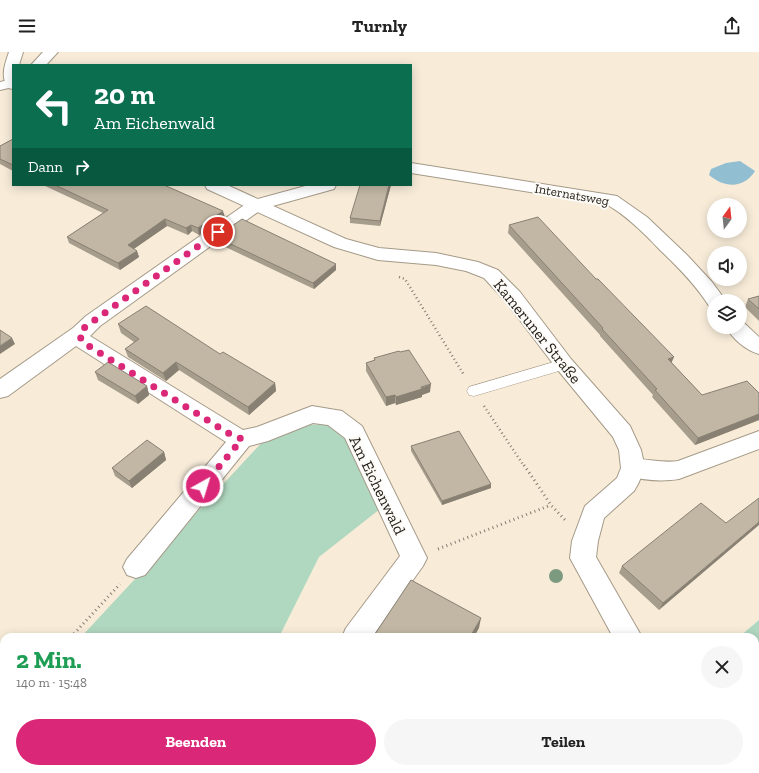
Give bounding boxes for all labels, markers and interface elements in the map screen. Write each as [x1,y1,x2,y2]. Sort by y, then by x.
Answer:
icon: menu [16,15,38,37]
text: Turnly [352,15,407,37]
icon: share [721,15,743,37]
text: 20 m [94,78,155,111]
icon: left [28,80,80,132]
text: Am Eichenwald [94,112,215,134]
icon: right [71,156,93,178]
text: Dann [28,158,63,176]
street label: Internatsweg [534,181,610,208]
north arrow [707,198,747,238]
map controls [707,198,747,334]
pin [201,215,235,249]
icon: arrive [207,221,229,243]
button: sound [707,246,747,286]
street label: Kameruner Straße [490,275,585,387]
button: layers [707,294,747,334]
street label: Am Eichenwald [345,433,410,538]
position arrow [182,465,224,507]
text: 2 Min. [16,645,82,674]
button: close [701,646,743,688]
text: 140 m · 15:48 [16,675,87,690]
button: Beenden [16,719,376,765]
button: Teilen [384,719,743,765]

